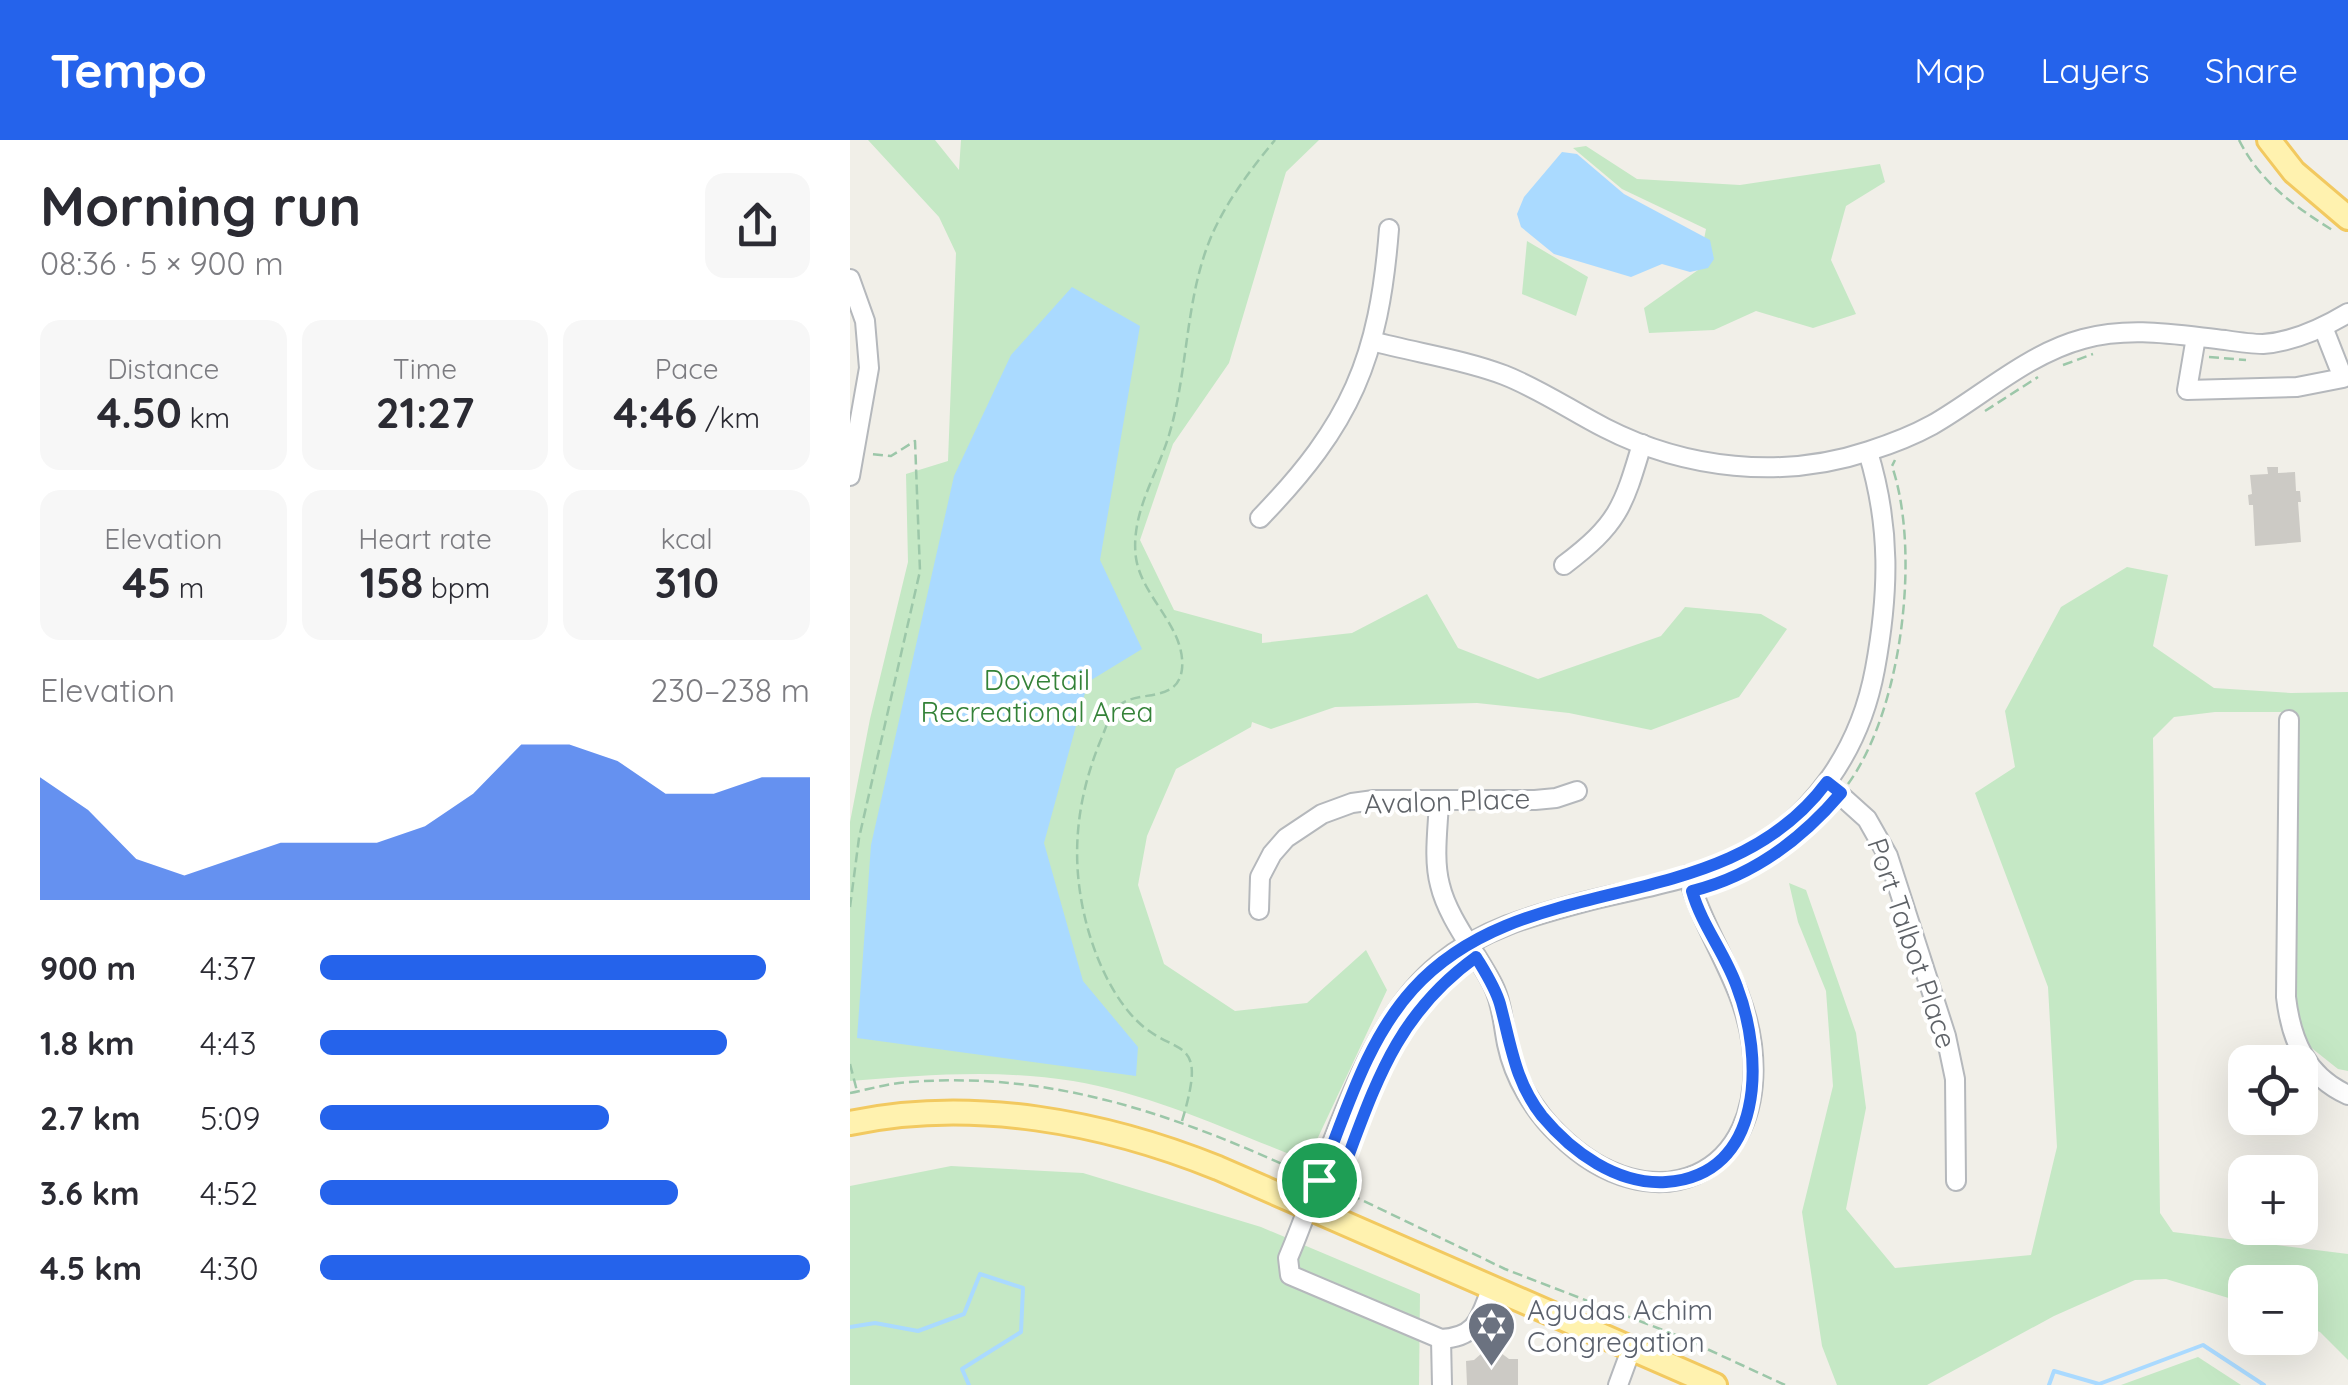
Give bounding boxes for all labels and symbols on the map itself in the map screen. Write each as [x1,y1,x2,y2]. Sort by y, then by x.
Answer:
park label: Dovetail Recreational Area [921,662,1153,729]
street label: Avalon Place [1363,780,1531,821]
street label: Port Talbot Place [1860,833,1965,1053]
pin [1277,1138,1362,1223]
place label: Agudas Achim Congregation [1527,1292,1713,1359]
synagogue icon: Agudas Achim Congregation [1466,1300,1518,1368]

